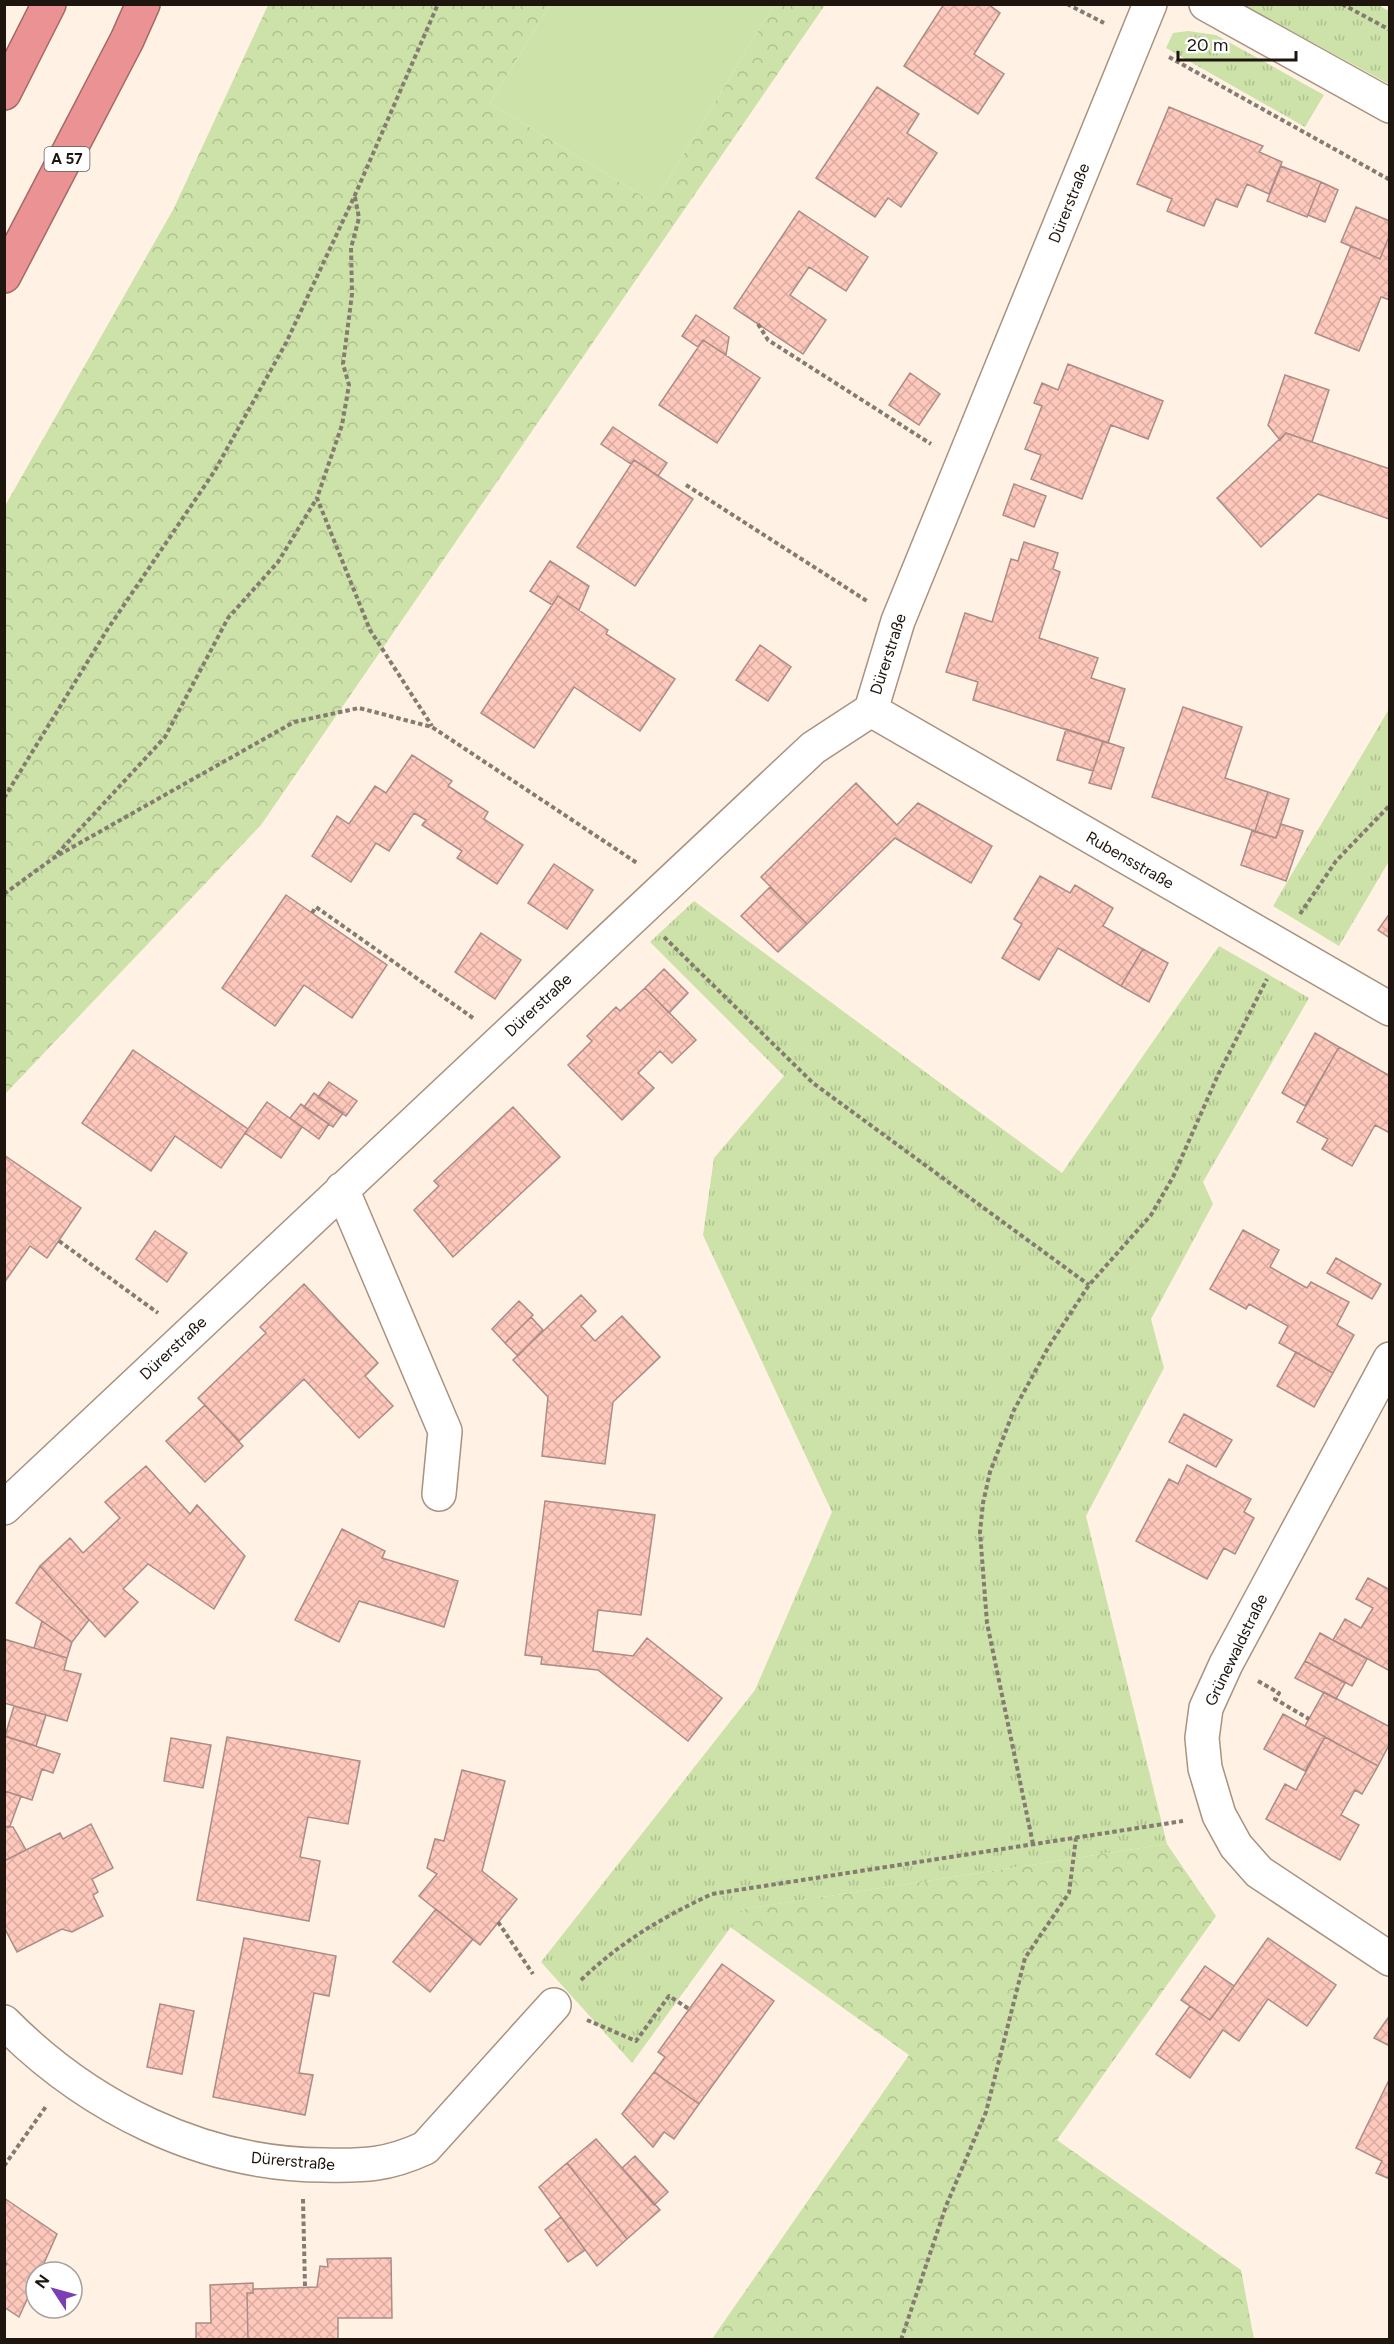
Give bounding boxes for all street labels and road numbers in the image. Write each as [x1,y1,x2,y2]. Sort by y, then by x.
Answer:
road number: A 57 [44,147,90,171]
street label: Dürerstraße [1044,160,1094,246]
street label: Dürerstraße [866,611,910,697]
street label: Rubensstraße [1083,827,1178,893]
street label: Dürerstraße [501,969,576,1041]
street label: Dürerstraße [136,1312,211,1384]
street label: Grünewaldstraße [1201,1591,1271,1709]
street label: Dürerstraße [250,2148,336,2174]

